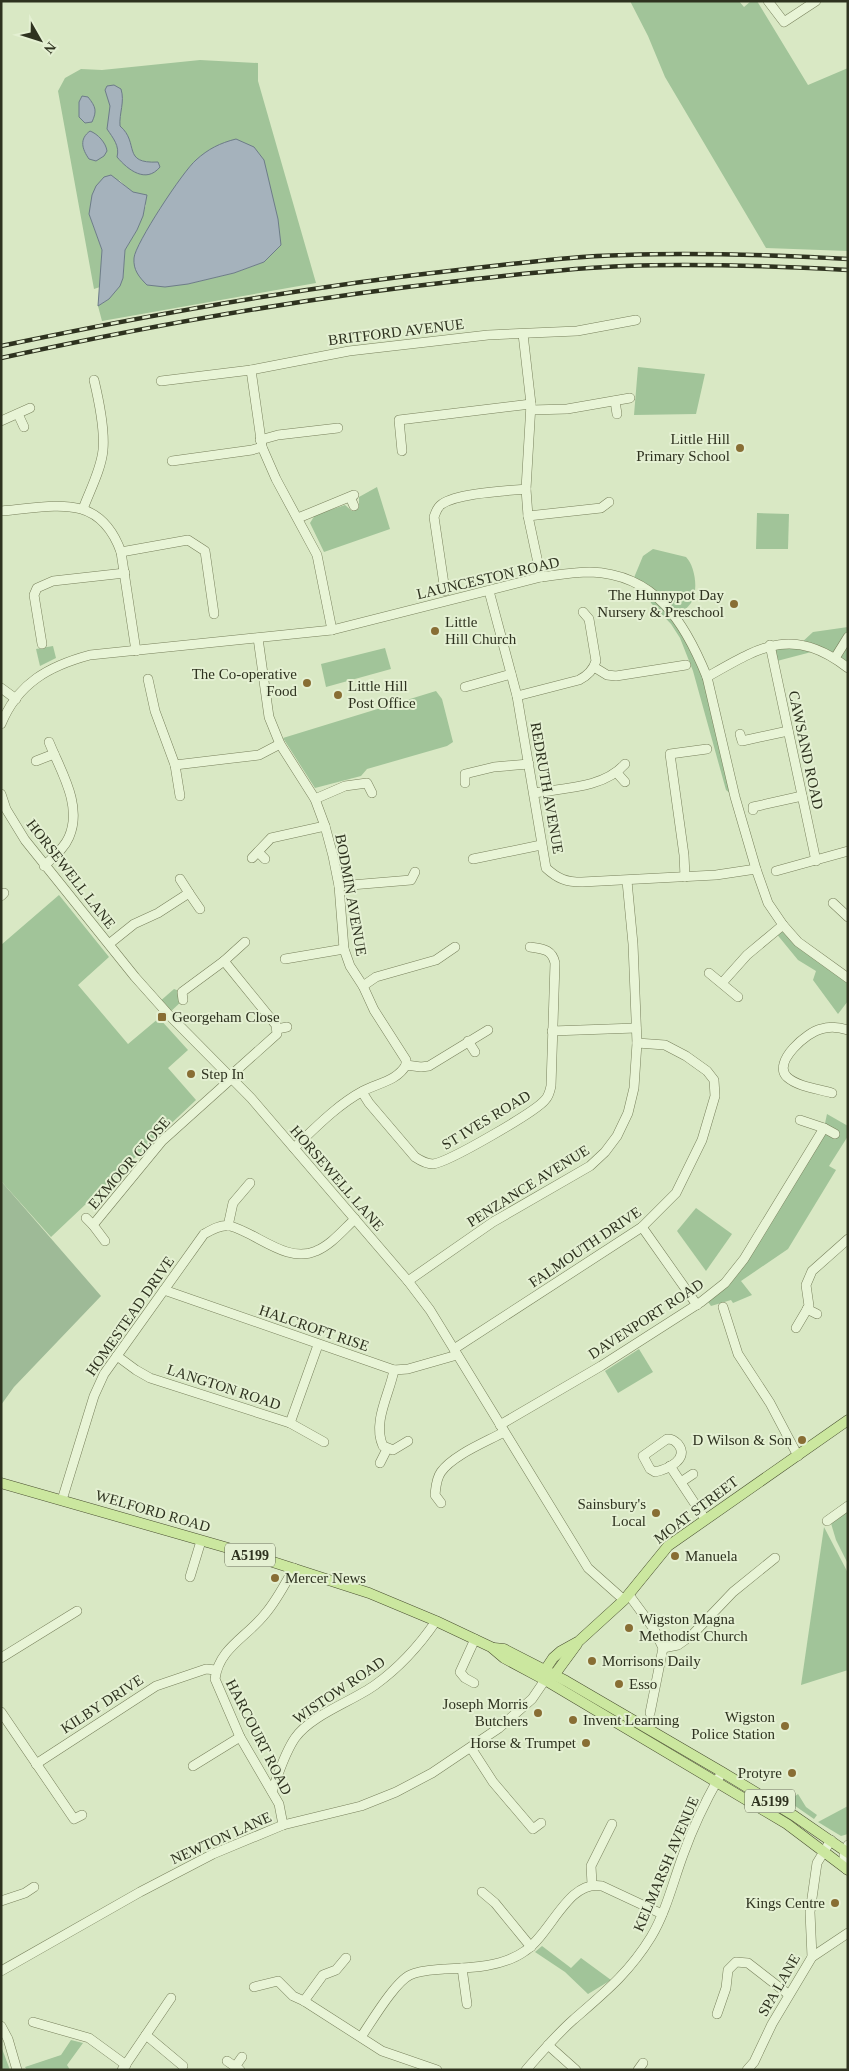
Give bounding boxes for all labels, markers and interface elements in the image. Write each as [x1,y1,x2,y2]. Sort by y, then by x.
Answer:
north arrow [15,15,65,65]
text: N [41,39,59,57]
street label: BRITFORD AVENUE [327,316,465,348]
place label: Little Hill Primary School [636,431,730,464]
marker: Little Hill Primary School [734,442,746,454]
street label: LAUNCESTON ROAD [415,554,561,602]
place label: The Hunnypot Day Nursery & Preschool [597,587,724,620]
marker: The Hunnypot Day Nursery & Preschool [728,598,740,610]
place label: Little Hill Church [445,614,517,647]
marker: Little Hill Church [429,625,441,637]
place label: The Co-operative Food [192,666,297,699]
marker: The Co-operative Food [301,677,313,689]
place label: Little Hill Post Office [348,678,416,711]
marker: Little Hill Post Office [332,689,344,701]
street label: CAWSAND ROAD [786,689,826,811]
street label: REDRUTH AVENUE [528,721,566,855]
street label: HORSEWELL LANE [23,816,119,932]
street label: BODMIN AVENUE [332,833,370,957]
place label: Georgeham Close [172,1009,280,1025]
marker: Georgeham Close [156,1011,168,1023]
place label: Step In [201,1066,244,1082]
marker: Step In [185,1068,197,1080]
street label: ST IVES ROAD [439,1087,533,1153]
street label: EXMOOR CLOSE [85,1114,173,1212]
street label: HORSEWELL LANE [287,1122,387,1234]
street label: PENZANCE AVENUE [464,1142,592,1230]
street label: FALMOUTH DRIVE [526,1204,644,1290]
street label: HOMESTEAD DRIVE [83,1253,177,1379]
street label: DAVENPORT ROAD [585,1276,707,1362]
street label: HALCROFT RISE [257,1302,371,1354]
street label: LANGTON ROAD [165,1361,283,1413]
place label: D Wilson & Son [692,1432,792,1448]
marker: D Wilson & Son [796,1434,808,1446]
street label: MOAT STREET [651,1473,741,1547]
street label: WELFORD ROAD [94,1487,212,1535]
place label: Sainsbury's Local [577,1496,646,1529]
marker: Sainsbury's Local [650,1507,662,1519]
road number: A5199 [225,1544,275,1566]
place label: Manuela [685,1548,738,1564]
marker: Manuela [669,1550,681,1562]
place label: Mercer News [285,1570,366,1586]
marker: Mercer News [269,1572,281,1584]
place label: Wigston Magna Methodist Church [639,1611,748,1644]
marker: Wigston Magna Methodist Church [623,1622,635,1634]
street label: WISTOW ROAD [290,1653,388,1727]
place label: Morrisons Daily [602,1653,701,1669]
marker: Morrisons Daily [586,1655,598,1667]
street label: KILBY DRIVE [58,1671,146,1737]
place label: Esso [629,1676,657,1692]
street label: HARCOURT ROAD [223,1677,295,1798]
marker: Esso [613,1678,625,1690]
place label: Joseph Morris Butchers [443,1696,528,1729]
marker: Joseph Morris Butchers [532,1707,544,1719]
place label: Wigston Police Station [691,1709,775,1742]
place label: Invent Learning [583,1712,680,1728]
marker: Invent Learning [567,1714,579,1726]
marker: Wigston Police Station [779,1720,791,1732]
place label: Horse & Trumpet [470,1735,577,1751]
marker: Horse & Trumpet [580,1737,592,1749]
place label: Protyre [738,1765,782,1781]
marker: Protyre [786,1767,798,1779]
road number: A5199 [745,1790,795,1812]
street label: KELMARSH AVENUE [630,1794,702,1934]
street label: NEWTON LANE [168,1809,274,1867]
place label: Kings Centre [745,1895,825,1911]
marker: Kings Centre [829,1897,841,1909]
street label: SPA LANE [755,1951,803,2019]

